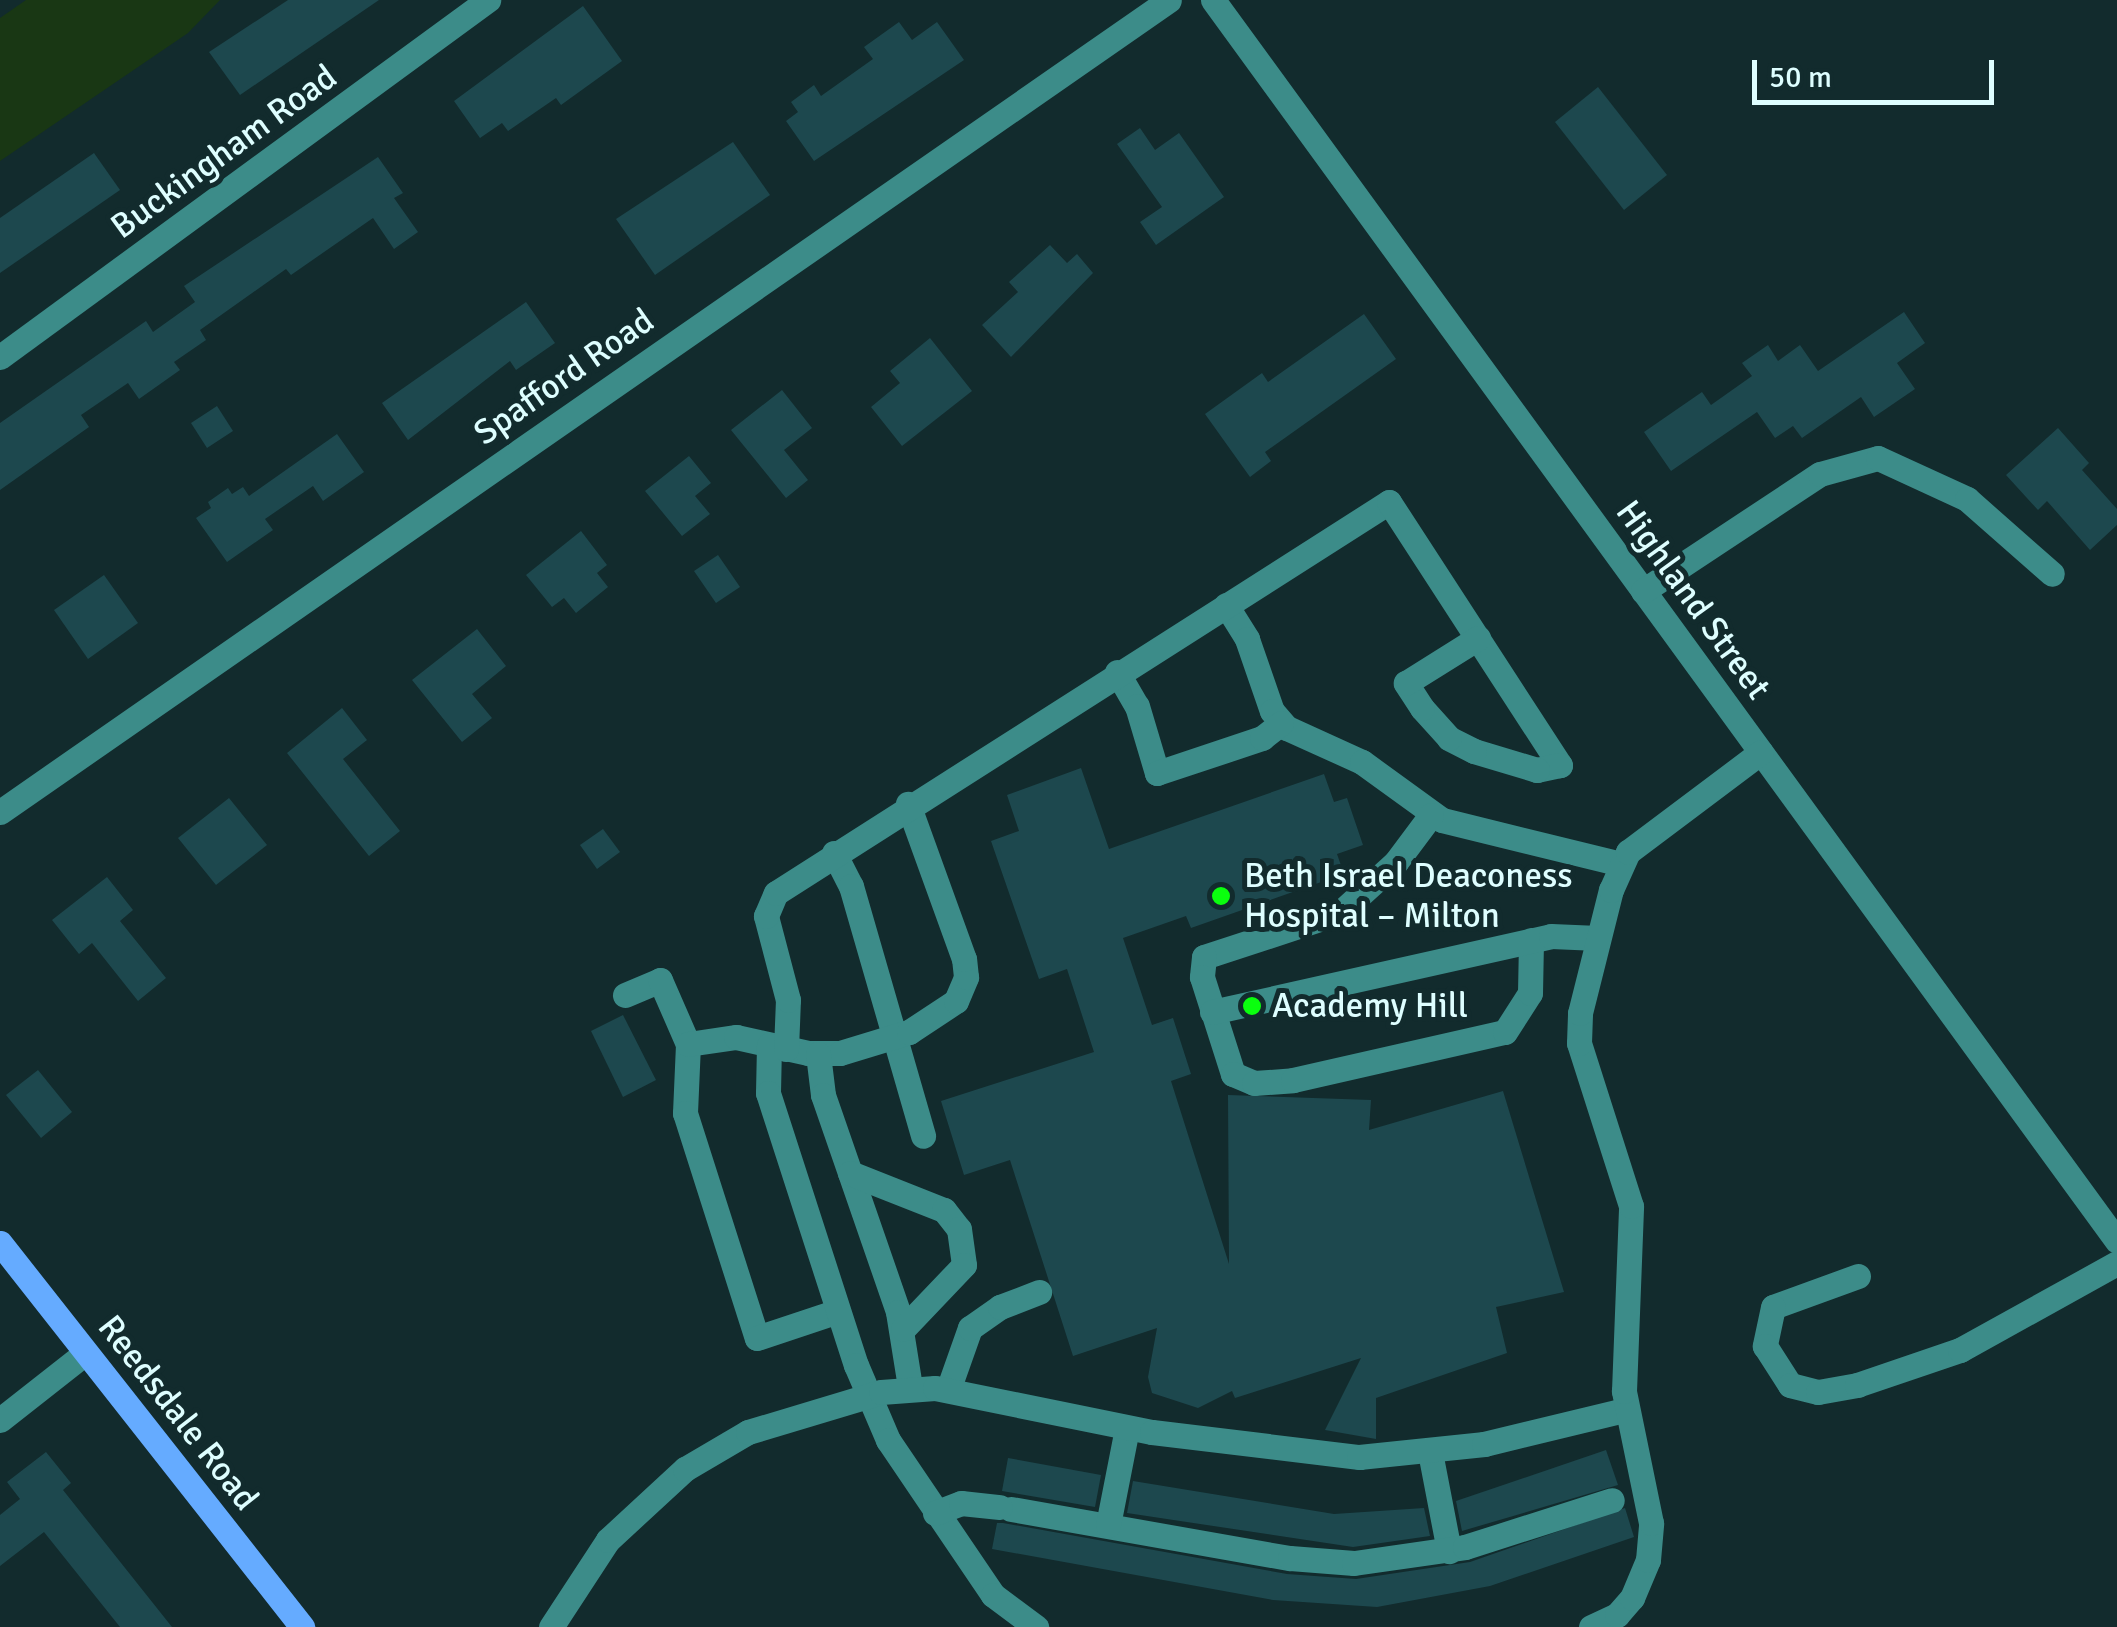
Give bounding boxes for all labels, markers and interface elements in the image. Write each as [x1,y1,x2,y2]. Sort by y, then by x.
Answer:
scale bar [1757,40,2000,102]
street label: Buckingham Road [103,56,345,248]
text: 50 m [1769,59,1832,96]
street label: Spafford Road [466,300,662,454]
street label: Highland Street [1607,492,1779,708]
place label: Beth Israel Deaconess Hospital – Milton [1244,855,1573,937]
marker: Beth Israel Deaconess Hospital – Milton [1208,883,1234,909]
place label: Academy Hill [1272,985,1468,1027]
marker: Academy Hill [1241,995,1263,1017]
street label: Reedsdale Road [89,1307,267,1519]

